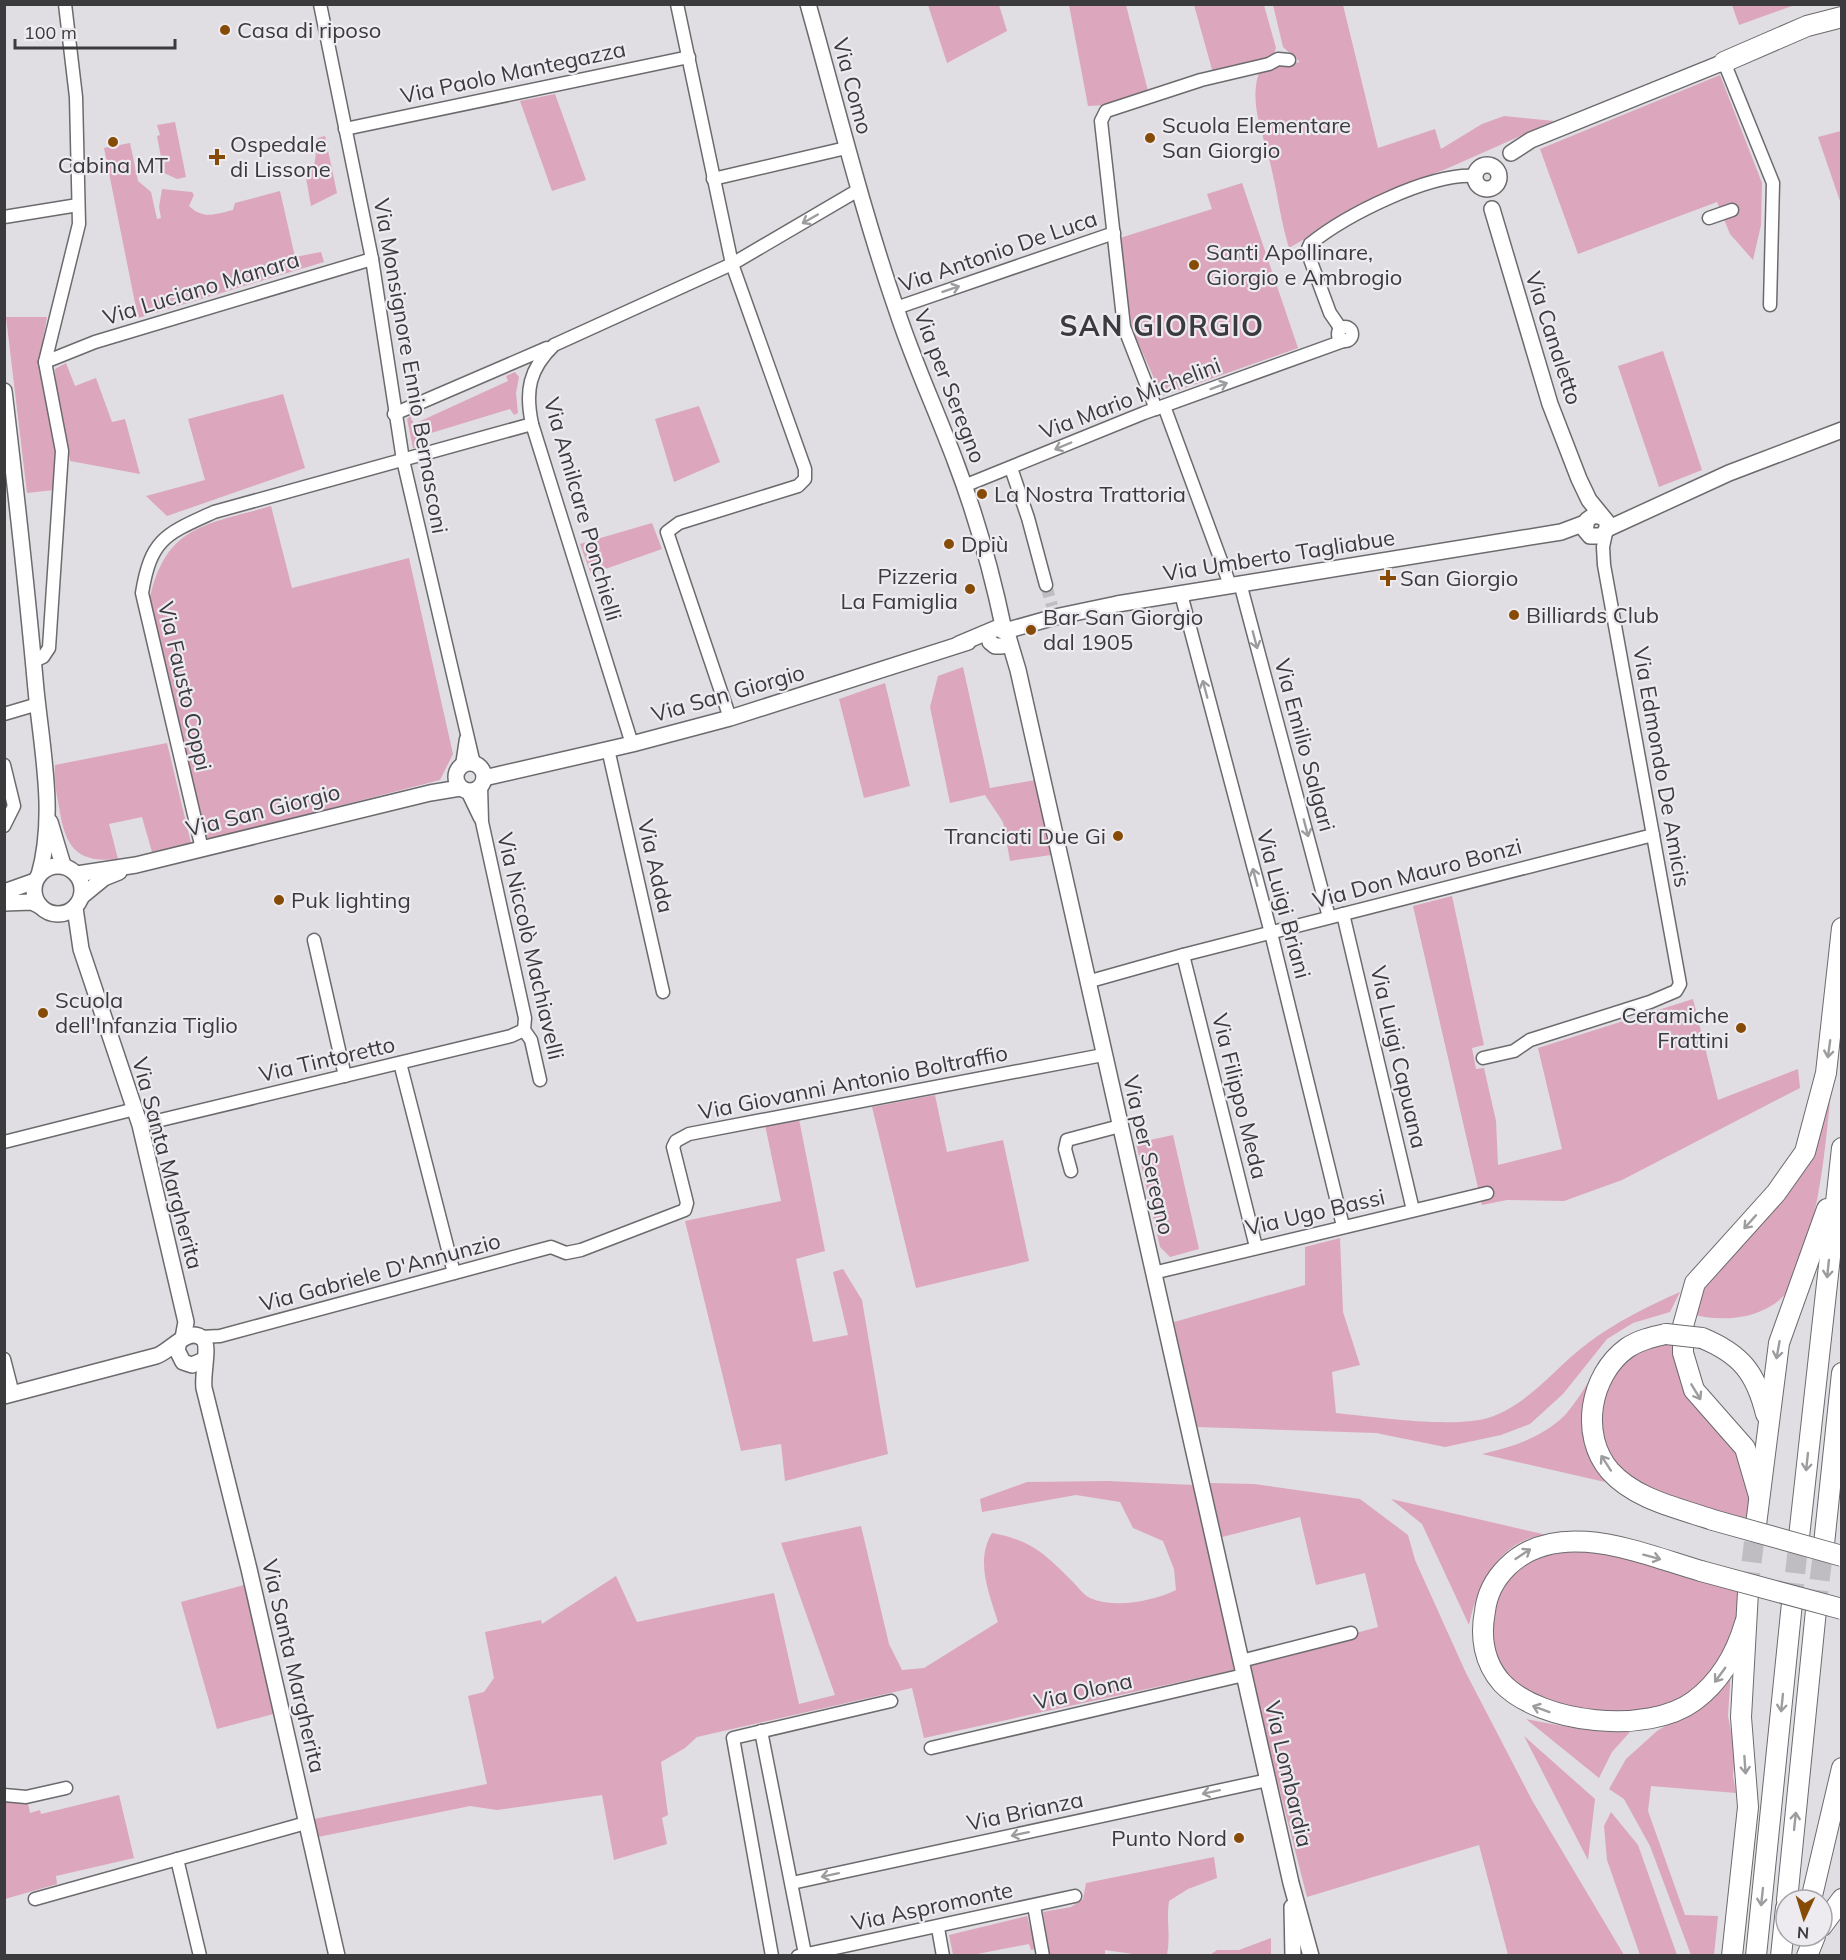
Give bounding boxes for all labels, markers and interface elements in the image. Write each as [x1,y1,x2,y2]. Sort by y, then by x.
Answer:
scale bar [15,12,176,50]
place label: Casa di riposo [237,16,381,44]
text: 100 m [24,21,77,44]
marker: Casa di riposo [218,23,232,37]
street label: Via Paolo Mantegazza [398,34,628,110]
street label: Via Como [827,35,879,137]
place label: Scuola Elementare San Giorgio [1162,111,1351,164]
place label: Ospedale di Lissone [230,130,331,183]
marker: Scuola Elementare San Giorgio [1143,131,1157,145]
marker: Cabina MT [106,135,120,149]
marker: Ospedale di Lissone [208,148,226,166]
place label: Cabina MT [58,151,168,179]
street label: Via Monsignore Ennio Bernasconi [368,196,454,536]
street label: Via Antonio De Luca [895,204,1101,298]
one-way arrow [801,213,818,225]
place label: Santi Apollinare, Giorgio e Ambrogio [1206,238,1402,291]
street label: Via Luciano Manara [99,245,303,331]
marker: Santi Apollinare, Giorgio e Ambrogio [1187,258,1201,272]
street label: Via Canaletto [1519,268,1589,408]
one-way arrow [941,283,960,294]
street label: Via per Seregno [908,305,992,467]
district label: SAN GIORGIO [1059,308,1265,343]
street label: Via Mario Michelini [1036,351,1224,445]
one-way arrow [1209,380,1228,391]
street label: Via Amilcare Ponchielli [538,394,628,624]
one-way arrow [1054,441,1073,452]
place label: La Nostra Trattoria [994,480,1186,508]
marker: La Nostra Trattoria [975,487,989,501]
street label: Via Umberto Tagliabue [1161,523,1397,587]
place label: Dpiù [961,530,1009,558]
marker: Dpiù [942,537,956,551]
place label: Pizzeria La Famiglia [840,562,958,615]
place label: San Giorgio [1400,564,1518,592]
marker: San Giorgio [1381,571,1395,585]
marker: Pizzeria La Famiglia [963,582,977,596]
street label: Via Fausto Coppi [152,599,218,773]
place label: Billiards Club [1526,601,1659,629]
place label: Bar San Giorgio dal 1905 [1043,603,1203,656]
marker: Billiards Club [1507,608,1521,622]
marker: Bar San Giorgio dal 1905 [1024,623,1038,637]
one-way arrow [1250,630,1261,649]
street label: Via Edmondo De Amicis [1627,645,1697,889]
street label: Via Emilio Salgari [1268,656,1342,834]
street label: Via San Giorgio [648,658,808,728]
one-way arrow [1199,680,1211,699]
street label: Via San Giorgio [183,777,343,843]
street label: Via Adda [632,816,680,916]
one-way arrow [1300,818,1312,837]
place label: Tranciati Due Gi [944,822,1106,850]
street label: Via Luigi Briani [1251,826,1317,982]
marker: Tranciati Due Gi [1111,829,1125,843]
street label: Via Niccolò Machiavelli [491,830,571,1062]
street label: Via Don Mauro Bonzi [1309,832,1525,914]
one-way arrow [1249,868,1261,887]
place label: Puk lighting [291,886,411,914]
marker: Puk lighting [272,893,286,907]
street label: Via Luigi Capuana [1364,963,1434,1151]
place label: Scuola dell'Infanzia Tiglio [55,986,238,1039]
place label: Ceramiche Frattini [1621,1001,1729,1054]
marker: Scuola dell'Infanzia Tiglio [36,1006,50,1020]
street label: Via Filippo Meda [1206,1010,1274,1182]
marker: Ceramiche Frattini [1734,1021,1748,1035]
street label: Via Tintoretto [256,1030,398,1088]
street label: Via Giovanni Antonio Boltraffio [696,1038,1010,1126]
one-way arrow [1823,1039,1834,1059]
street label: Via Santa Margherita [126,1054,210,1272]
street label: Via per Seregno [1117,1073,1181,1237]
street label: Via Ugo Bassi [1242,1182,1388,1242]
one-way arrow [1743,1215,1757,1230]
street label: Via Gabriele D'Annunzio [256,1226,504,1318]
one-way arrow [1822,1258,1833,1278]
one-way arrow [1772,1340,1783,1360]
one-way arrow [1691,1383,1703,1400]
one-way arrow [1801,1452,1812,1472]
one-way arrow [1599,1455,1611,1472]
one-way arrow [1514,1548,1531,1561]
one-way arrow [1642,1552,1661,1563]
street label: Via Santa Margherita [256,1557,332,1775]
street label: Via Olona [1031,1666,1135,1716]
one-way arrow [1714,1666,1726,1682]
one-way arrow [1776,1693,1787,1713]
street label: Via Lombardia [1259,1698,1319,1850]
one-way arrow [1532,1702,1551,1713]
one-way arrow [1740,1755,1751,1775]
street label: Via Brianza [964,1785,1086,1837]
one-way arrow [1202,1787,1221,1798]
one-way arrow [1790,1811,1801,1831]
place label: Punto Nord [1111,1824,1227,1852]
one-way arrow [1011,1828,1030,1840]
marker: Punto Nord [1232,1831,1246,1845]
one-way arrow [821,1870,840,1881]
street label: Via Aspromonte [849,1875,1015,1937]
one-way arrow [1756,1887,1767,1907]
north arrow [1774,1888,1834,1948]
text: N [1796,1923,1810,1943]

